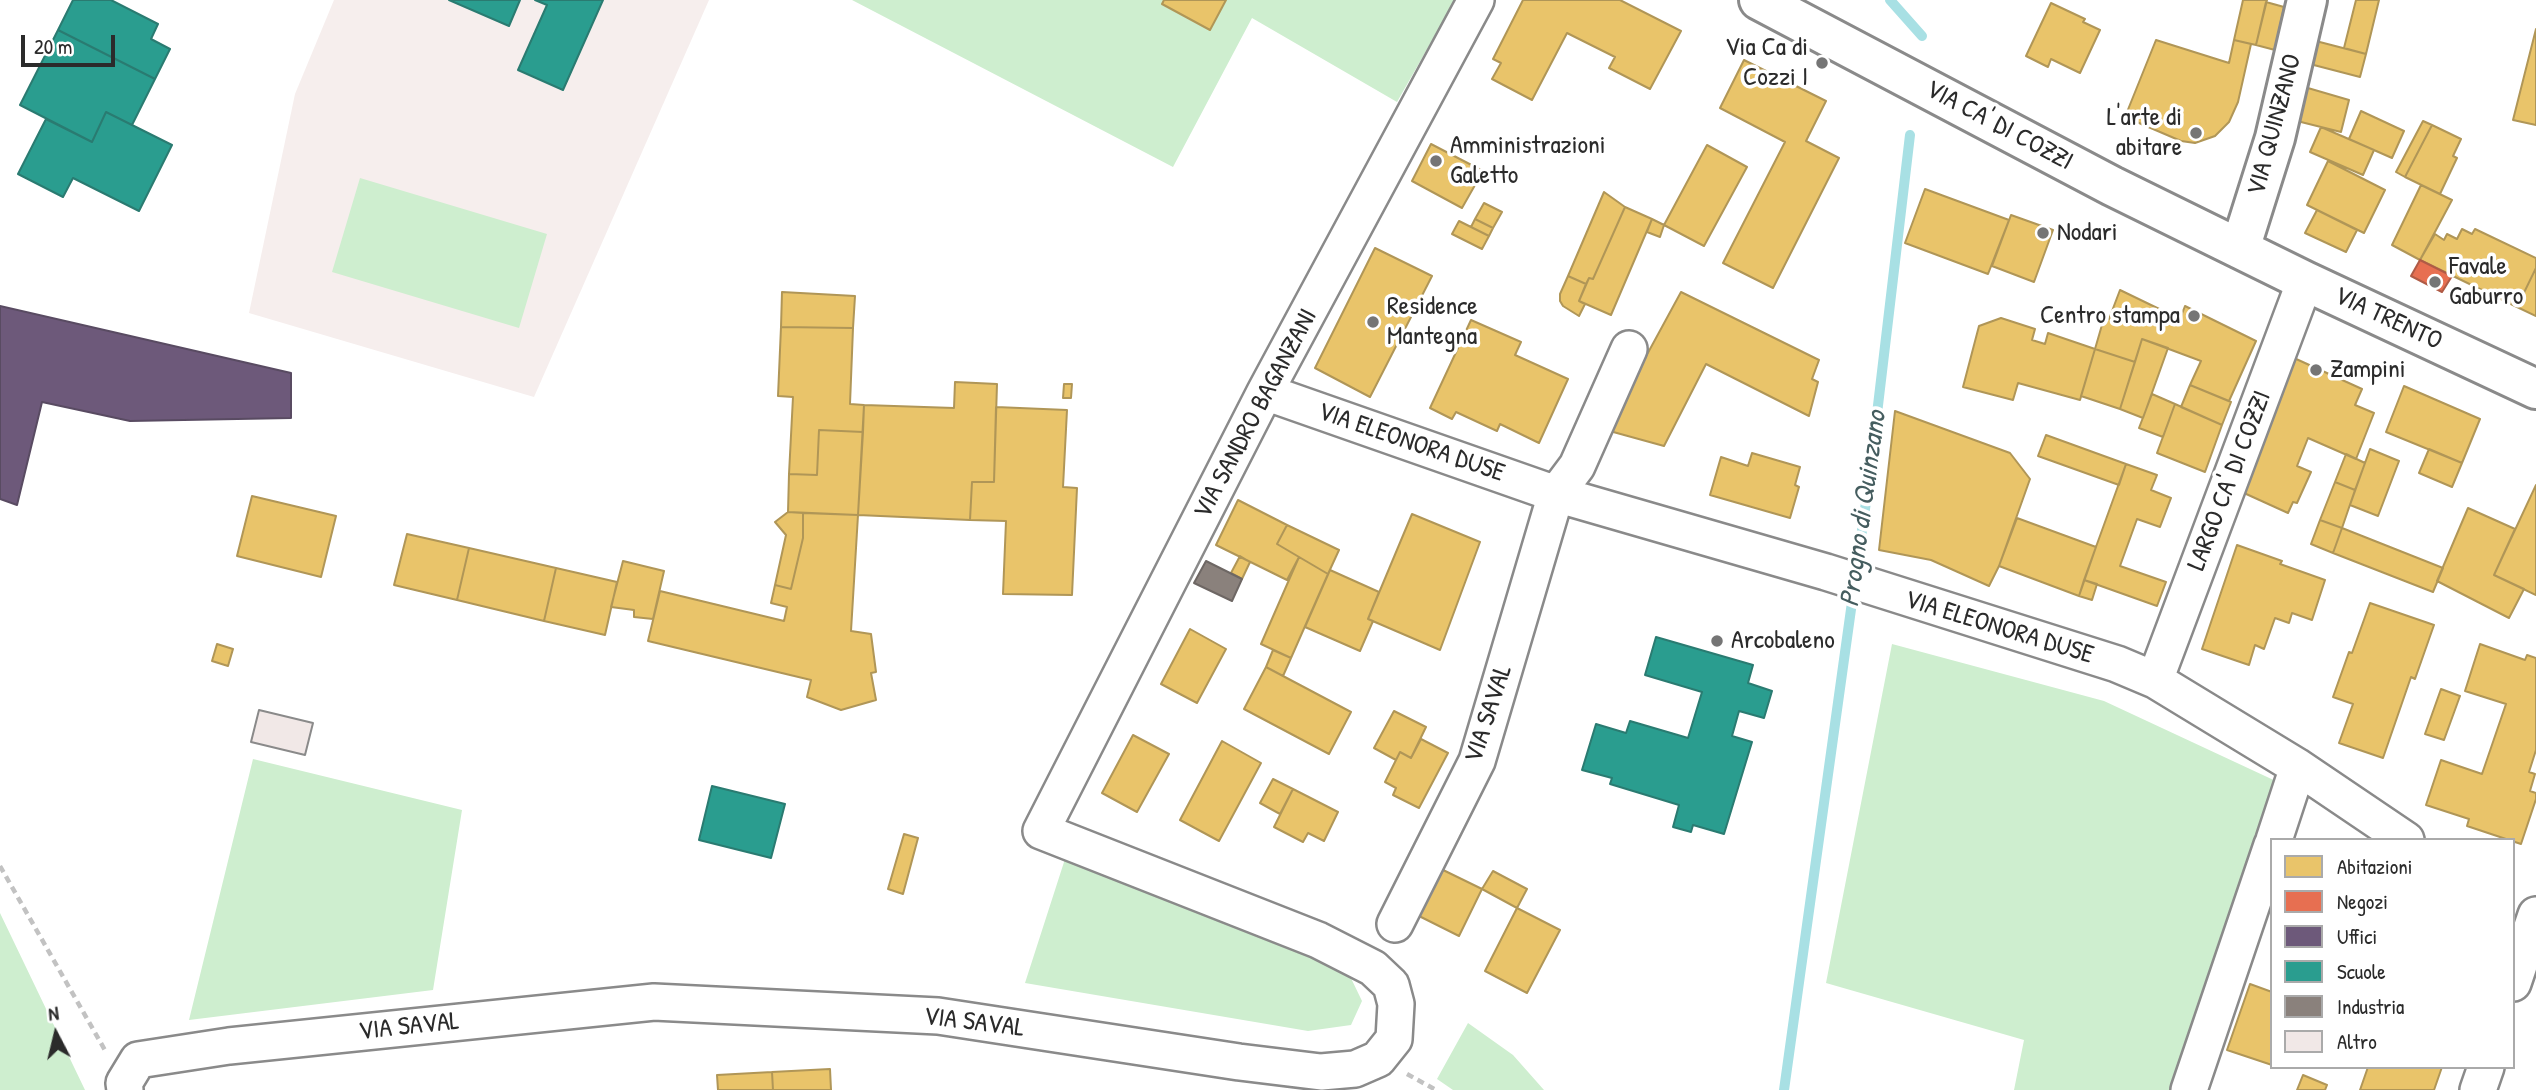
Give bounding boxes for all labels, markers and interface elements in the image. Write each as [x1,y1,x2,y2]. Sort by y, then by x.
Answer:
scale bar [24,21,119,65]
text: 20 m [34,32,72,61]
place label: Via Ca di Cozzi I [1725,32,1808,94]
street label: VIA QUINZANO [2241,51,2309,199]
marker: Via Ca di Cozzi I [1814,55,1830,71]
street label: VIA CA' DI COZZI [1920,74,2078,178]
place label: L'arte di abitare [2107,102,2182,164]
marker: L'arte di abitare [2188,125,2204,141]
place label: Amministrazioni Galetto [1450,130,1606,192]
marker: Amministrazioni Galetto [1428,153,1444,169]
place label: Nodari [2057,217,2117,249]
marker: Nodari [2035,225,2051,241]
place label: Favale Gaburro [2449,251,2523,312]
marker: Favale Gaburro [2427,274,2443,290]
street label: VIA TRENTO [2329,280,2447,358]
place label: Residence Mantegna [1387,291,1478,352]
place label: Centro stampa [2040,300,2180,332]
street label: VIA SANDRO BAGANZANI [1188,304,1324,524]
marker: Centro stampa [2186,308,2202,324]
marker: Residence Mantegna [1365,314,1381,330]
place label: Zampini [2330,354,2406,386]
marker: Zampini [2308,362,2324,378]
street label: LARGO CA' DI COZZI [2181,387,2279,575]
street label: VIA ELEONORA DUSE [1314,396,1508,490]
water label: Progno di Quinzano [1834,409,1894,609]
street label: VIA ELEONORA DUSE [1901,585,2097,671]
place label: Arcobaleno [1731,625,1835,657]
marker: Arcobaleno [1709,633,1725,649]
street label: VIA SAVAL [1459,661,1519,767]
legend [2270,838,2515,1069]
text: Abitazioni [2337,852,2412,881]
text: Negozi [2337,887,2388,916]
text: Uffici [2337,922,2377,951]
text: Scuole [2337,957,2386,986]
text: Industria [2337,992,2404,1021]
north arrow [21,999,91,1069]
text: N [47,1000,60,1027]
street label: VIA SAVAL [922,1001,1026,1045]
street label: VIA SAVAL [357,1006,461,1048]
text: Altro [2337,1027,2377,1056]

